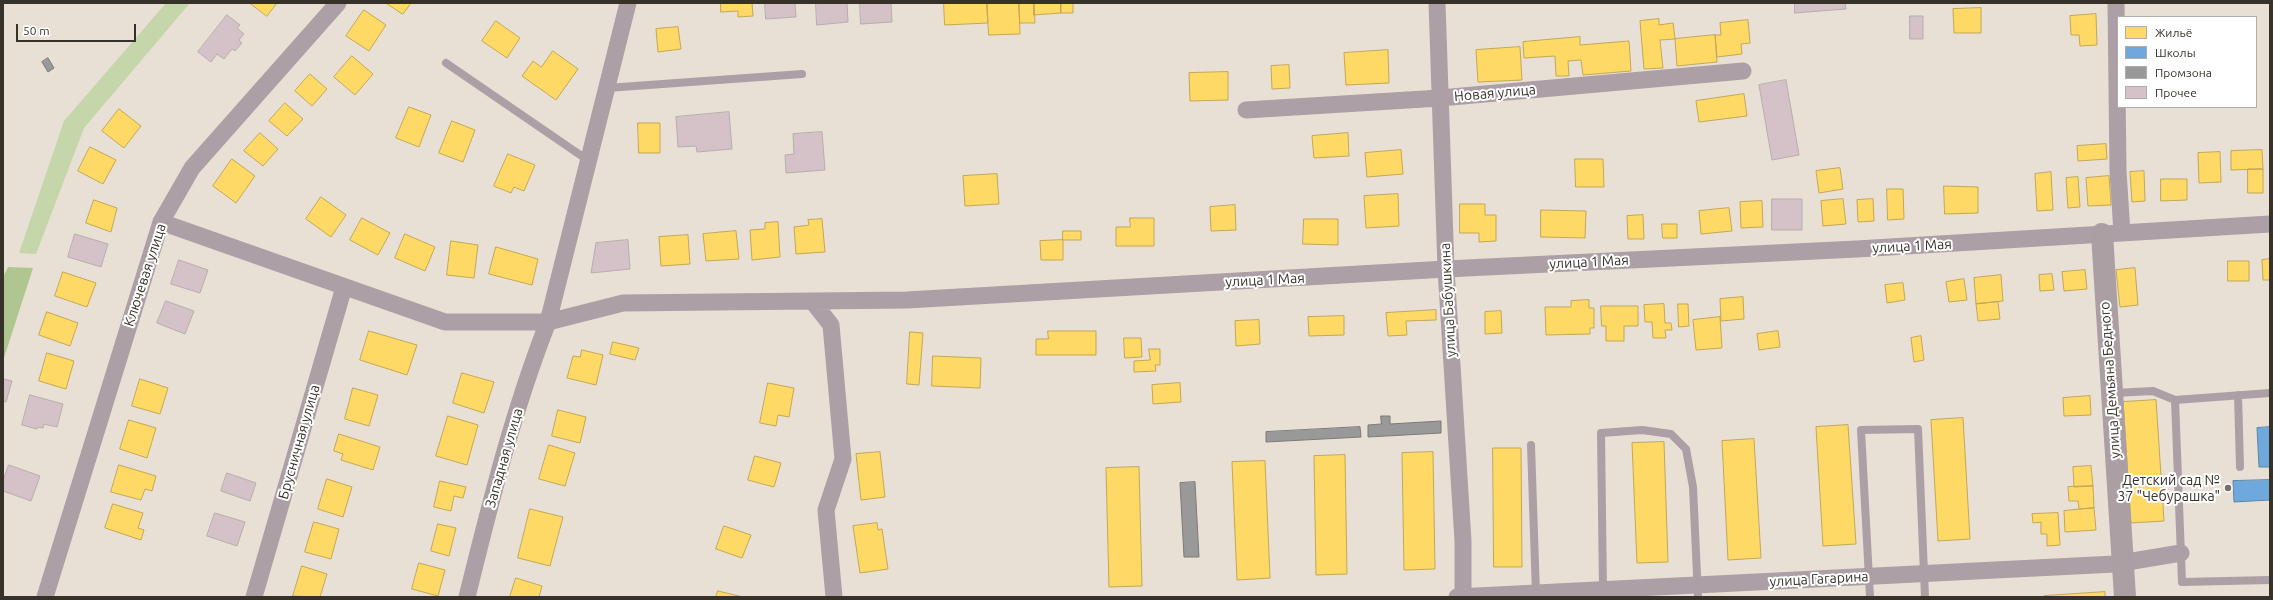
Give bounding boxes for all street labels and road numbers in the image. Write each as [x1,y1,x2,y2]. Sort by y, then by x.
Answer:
street label: Новая улица [1453,81,1537,105]
street label: Ключевая улица [120,221,170,329]
street label: улица 1 Мая [1872,236,1952,256]
street label: улица Бабушкина [1437,242,1459,358]
street label: улица 1 Мая [1549,252,1629,272]
street label: улица 1 Мая [1225,270,1305,290]
street label: улица Демьяна Бедного [2096,301,2124,459]
street label: Брусничная улица [275,383,323,501]
street label: Западная улица [482,406,526,510]
street label: улица Гагарина [1769,568,1869,590]

